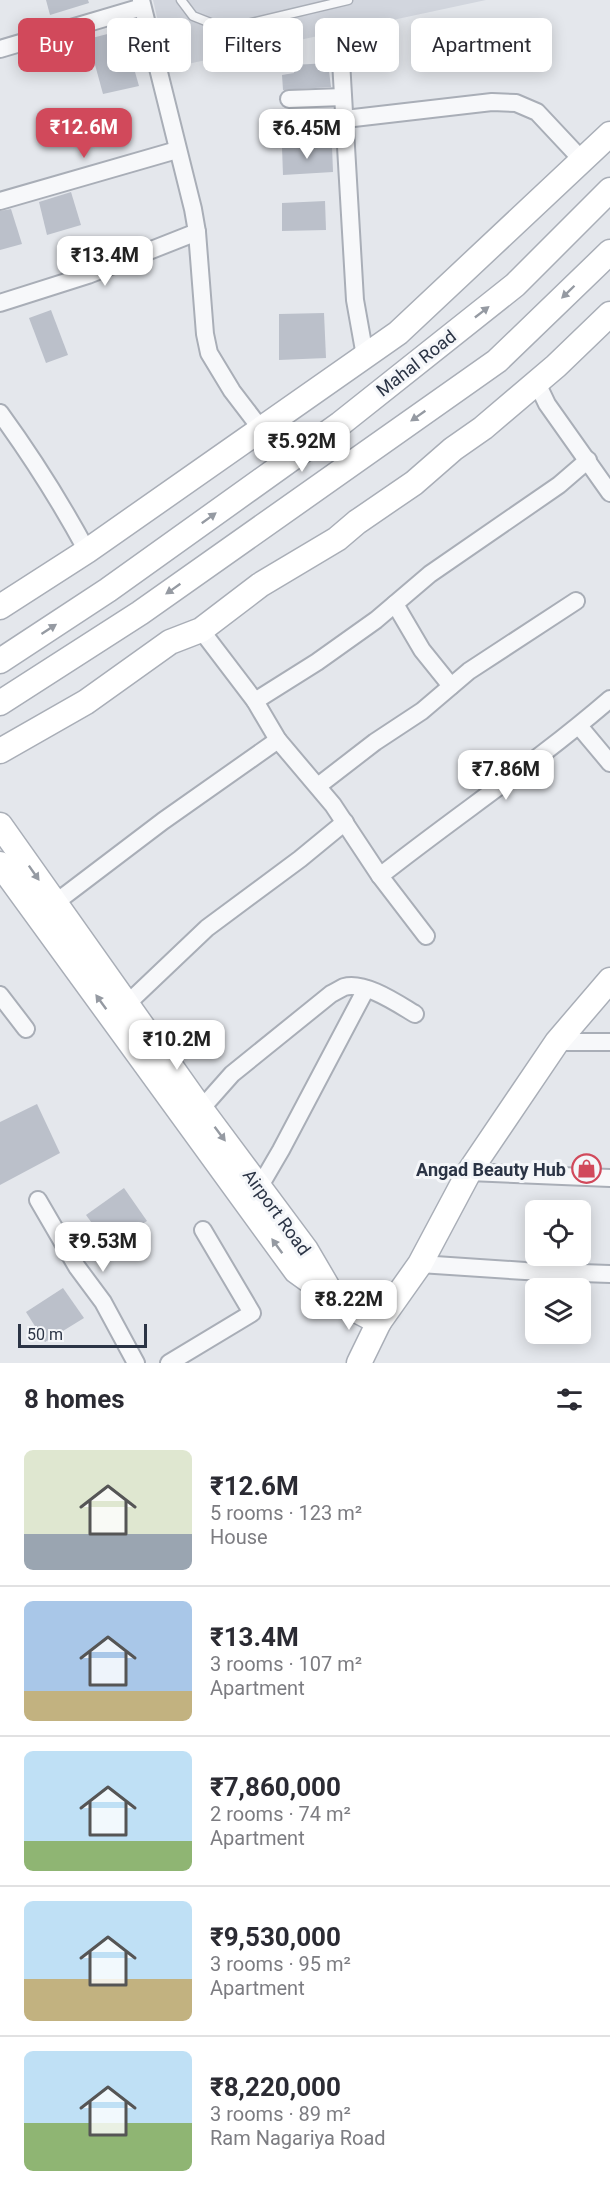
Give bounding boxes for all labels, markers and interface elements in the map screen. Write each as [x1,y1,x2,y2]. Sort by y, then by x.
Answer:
chip: Buy [18,18,95,72]
chip: Rent [107,18,191,72]
chip: Filters [203,18,303,72]
chip: New [315,18,399,72]
chip: Apartment [411,18,552,72]
pin: ₹12.6M [35,108,133,159]
pin: ₹6.45M [258,109,356,160]
text: ₹12.6M [50,115,118,139]
text: ₹6.45M [273,116,341,140]
pin: ₹13.4M [56,236,154,287]
text: ₹13.4M [71,243,139,267]
one-way arrow [561,285,575,299]
one-way arrow [474,306,489,318]
street label: Mahal Road [372,325,460,401]
one-way arrow [411,410,426,422]
pin: ₹5.92M [253,422,351,473]
text: ₹5.92M [268,429,336,453]
one-way arrow [201,513,217,524]
one-way arrow [166,583,181,595]
one-way arrow [41,624,57,635]
pin: ₹7.86M [457,750,555,801]
text: ₹7.86M [472,757,540,781]
one-way arrow [28,864,40,880]
one-way arrow [96,995,108,1010]
pin: ₹10.2M [128,1020,226,1071]
text: ₹10.2M [143,1027,211,1051]
one-way arrow [214,1126,226,1142]
shop icon: Angad Beauty Hub [571,1153,603,1185]
place label: Angad Beauty Hub [416,1159,566,1180]
street label: Airport Road [239,1165,315,1259]
map controls [525,1200,591,1344]
button: locate [525,1200,591,1266]
pin: ₹9.53M [54,1222,152,1273]
text: ₹9.53M [69,1229,137,1253]
one-way arrow [271,1238,283,1254]
button: layers [525,1278,591,1344]
pin: ₹8.22M [300,1280,398,1331]
text: ₹8.22M [315,1287,383,1311]
scale bar [18,1321,147,1348]
text: 50 m [27,1325,63,1344]
icon: filters [553,1383,586,1416]
text: 8 homes [24,1384,125,1414]
text: ₹12.6M [210,1471,299,1501]
icon: home [72,1474,144,1546]
text: 5 rooms · 123 m² [210,1501,362,1525]
text: House [210,1525,268,1549]
text: ₹13.4M [210,1622,299,1652]
icon: home [72,1625,144,1697]
text: 3 rooms · 107 m² [210,1652,362,1676]
text: Apartment [210,1676,305,1700]
text: ₹7,860,000 [210,1772,341,1802]
icon: home [72,1775,144,1847]
text: 2 rooms · 74 m² [210,1802,351,1826]
text: Apartment [210,1826,305,1850]
text: ₹9,530,000 [210,1922,341,1952]
icon: home [72,1925,144,1997]
text: 3 rooms · 95 m² [210,1952,351,1976]
text: Apartment [210,1976,305,2000]
text: ₹8,220,000 [210,2072,341,2102]
icon: home [72,2075,144,2147]
text: 3 rooms · 89 m² [210,2102,351,2126]
text: Ram Nagariya Road [210,2126,386,2150]

